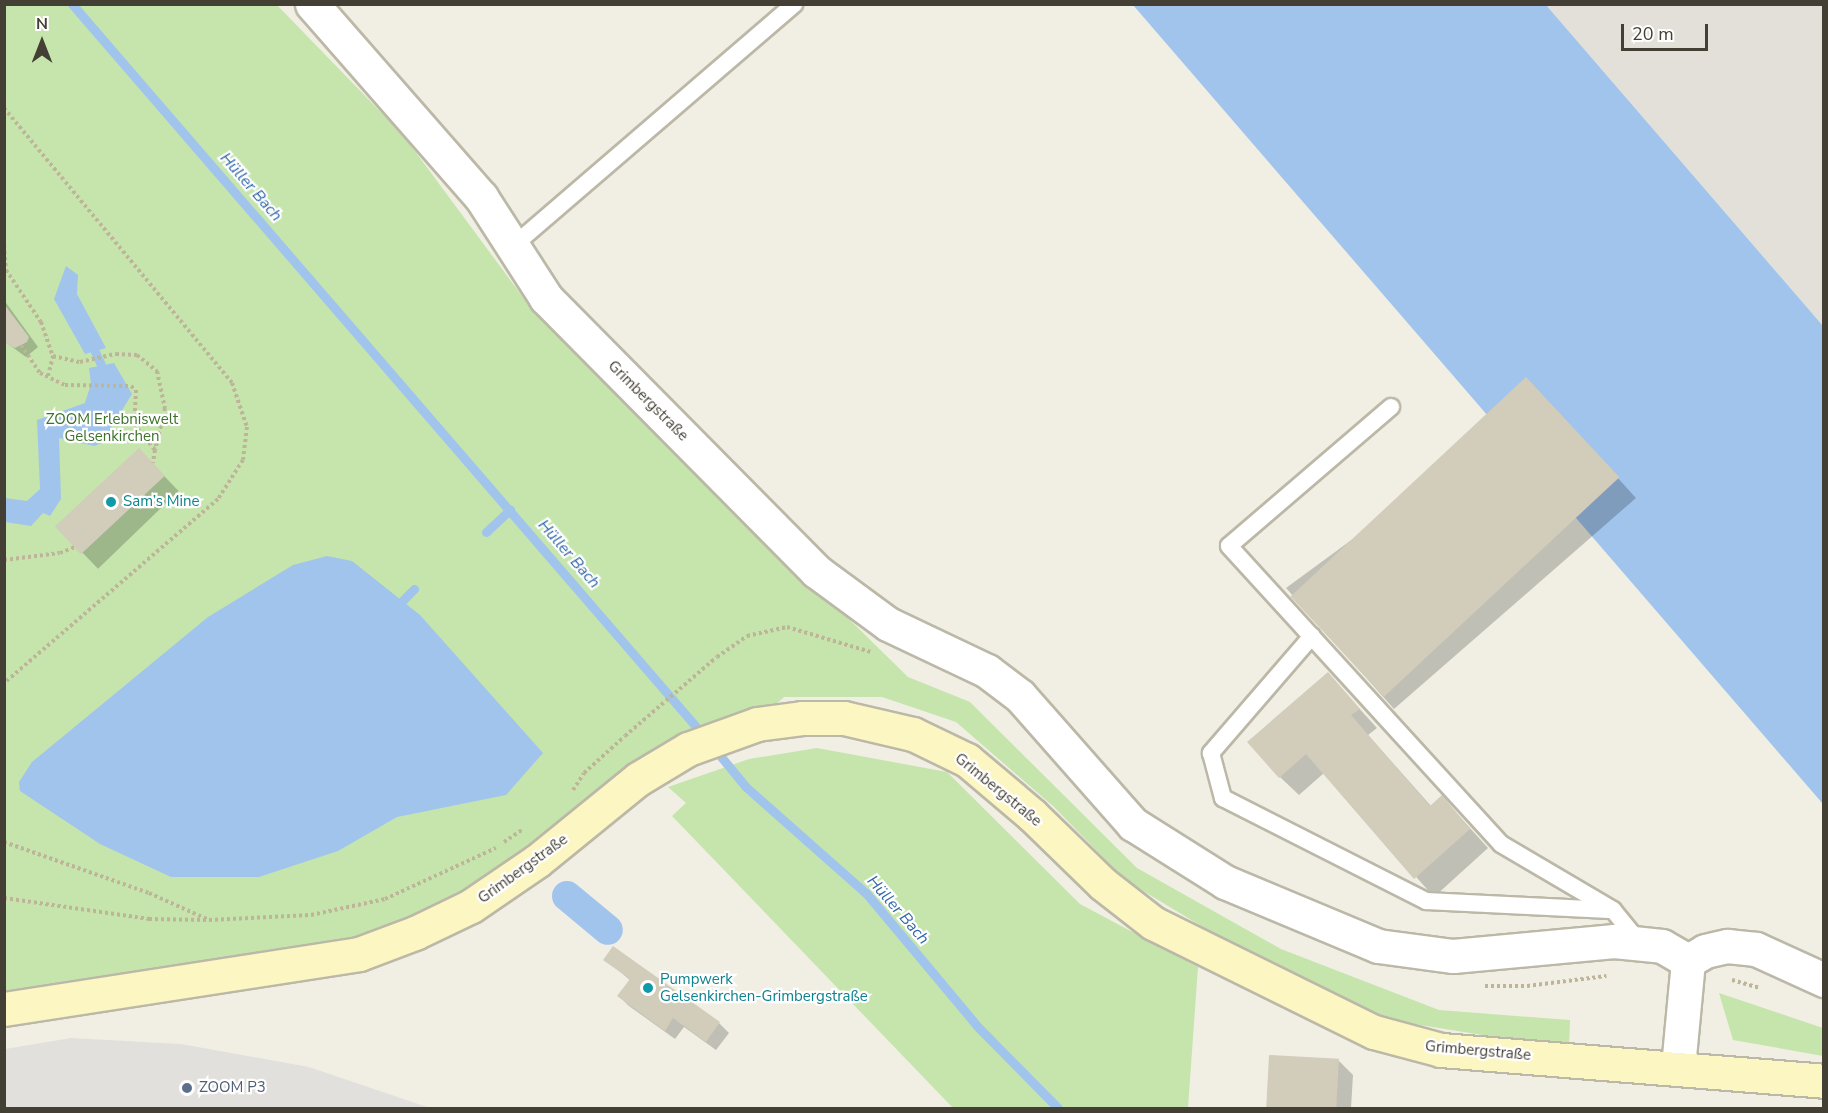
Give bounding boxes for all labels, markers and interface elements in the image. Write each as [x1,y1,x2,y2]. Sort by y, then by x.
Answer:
north arrow [12,12,72,72]
scale bar [1624,12,1711,50]
text: N [36,13,48,35]
text: 20 m [1632,22,1674,46]
water label: Hüller Bach [216,149,286,225]
street label: Grimbergstraße [604,357,692,445]
park label: ZOOM Erlebniswelt Gelsenkirchen [46,410,178,445]
place label: Sam’s Mine [123,493,200,511]
marker: Sam’s Mine [104,495,118,509]
water label: Hüller Bach [534,516,604,592]
street label: Grimbergstraße [951,750,1045,830]
street label: Grimbergstraße [475,831,571,907]
water label: Hüller Bach [863,872,933,948]
place label: Pumpwerk Gelsenkirchen-Grimbergstraße [660,970,868,1005]
marker: Pumpwerk Gelsenkirchen-Grimbergstraße [641,981,655,995]
street label: Grimbergstraße [1424,1037,1532,1065]
place label: ZOOM P3 [199,1079,266,1097]
marker: ZOOM P3 [180,1081,194,1095]

